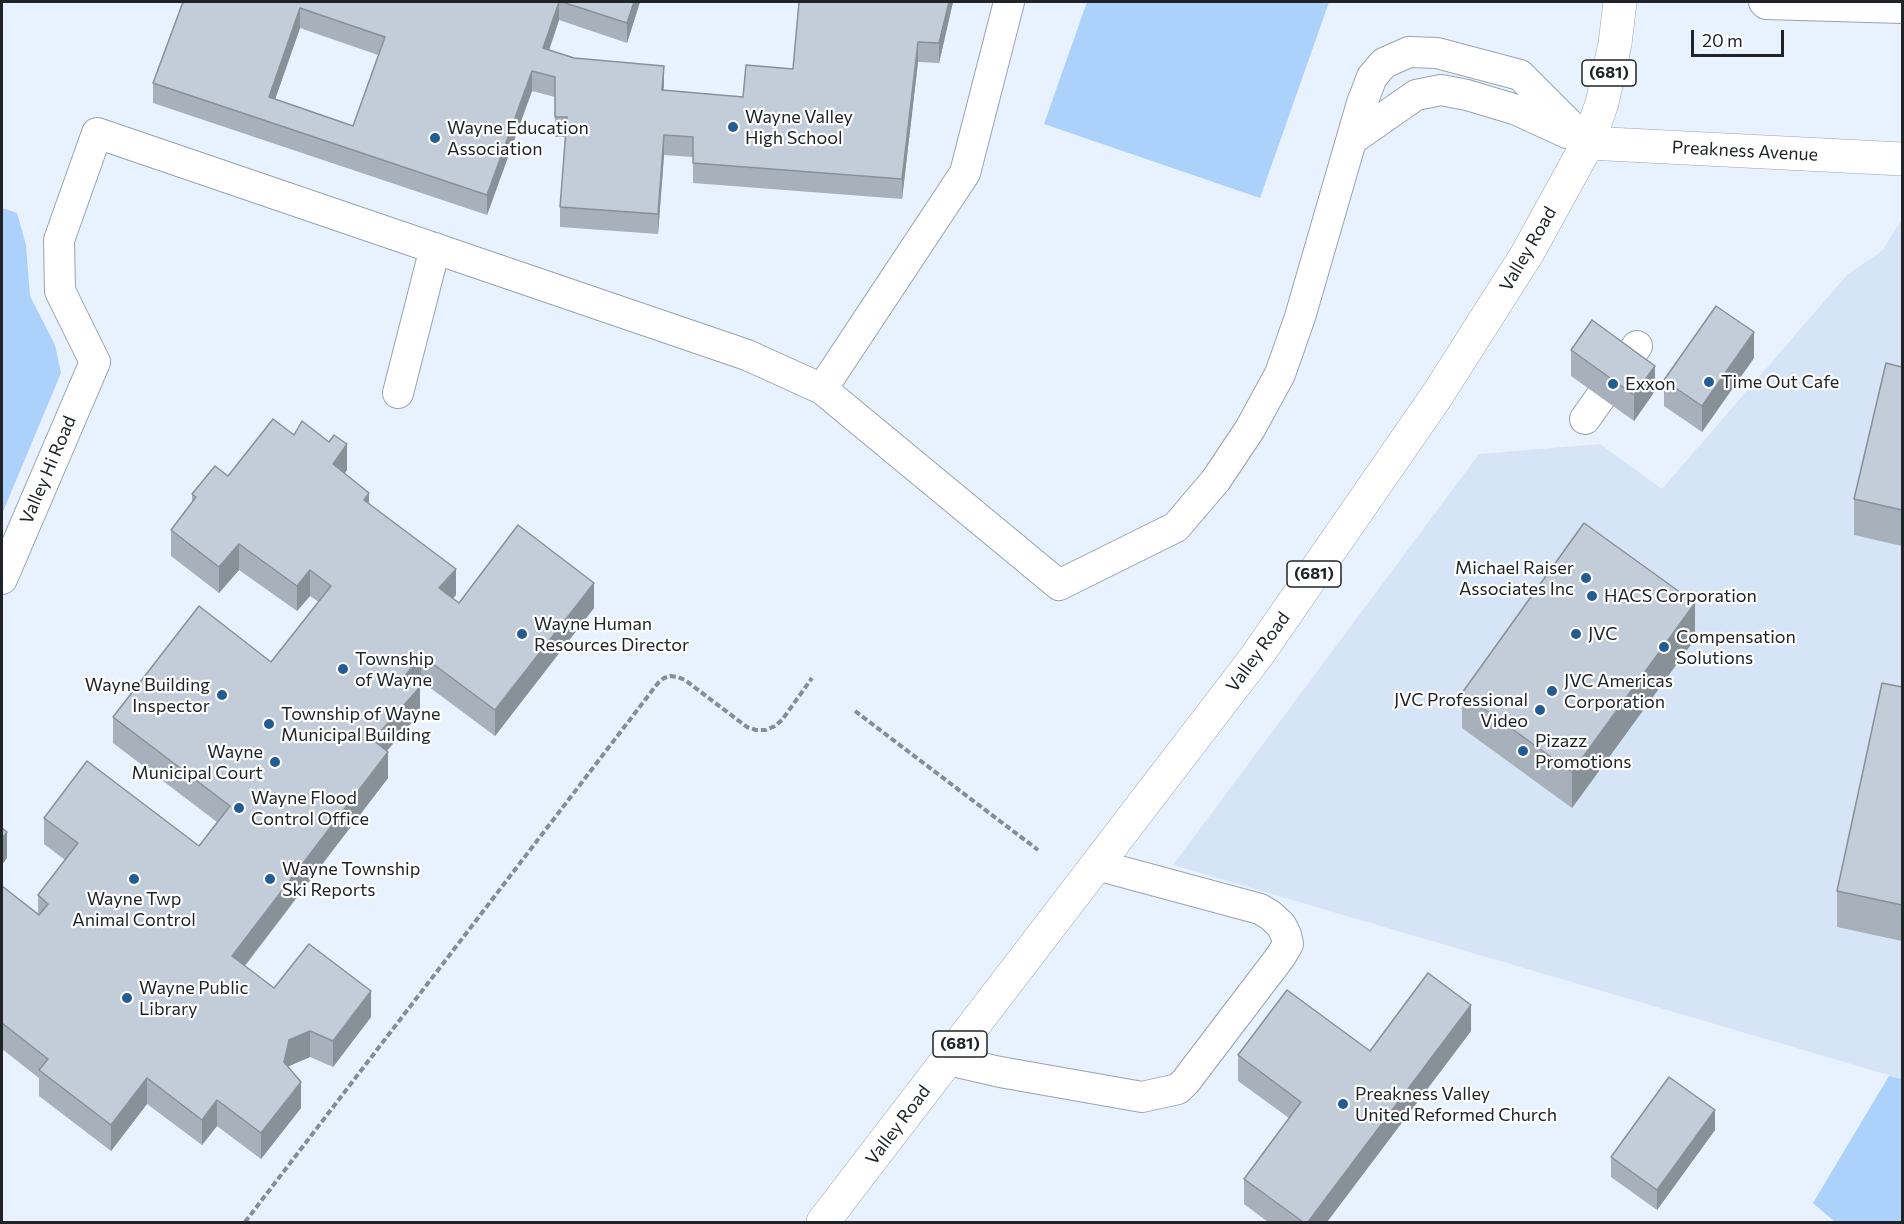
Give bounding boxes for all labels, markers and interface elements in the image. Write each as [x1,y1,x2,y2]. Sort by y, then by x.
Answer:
scale bar [1694,18,1787,56]
text: 20 m [1702,29,1743,51]
road number: (681) [1582,60,1636,86]
place label: Wayne Valley High School [745,106,853,148]
place label: Wayne Education Association [447,117,589,160]
marker: Wayne Valley High School [726,120,740,134]
marker: Wayne Education Association [428,131,442,145]
street label: Preakness Avenue [1671,136,1819,166]
street label: Valley Road [1495,203,1561,295]
place label: Time Out Cafe [1721,371,1839,393]
place label: Exxon [1625,373,1675,395]
marker: Time Out Cafe [1702,375,1716,389]
marker: Exxon [1606,377,1620,391]
street label: Valley Hi Road [15,413,81,527]
place label: Michael Raiser Associates Inc [1455,557,1574,600]
road number: (681) [1287,561,1341,587]
marker: Michael Raiser Associates Inc [1579,571,1593,585]
place label: HACS Corporation [1604,585,1757,607]
marker: HACS Corporation [1585,589,1599,603]
street label: Valley Road [1222,608,1294,696]
place label: Wayne Human Resources Director [534,613,689,656]
place label: JVC [1588,623,1618,645]
place label: Compensation Solutions [1676,626,1796,668]
marker: Wayne Human Resources Director [515,627,529,641]
marker: JVC [1569,627,1583,641]
marker: Compensation Solutions [1657,640,1671,654]
place label: Township of Wayne [355,648,434,690]
marker: Township of Wayne [336,662,350,676]
place label: JVC Americas Corporation [1564,670,1673,712]
place label: Wayne Building Inspector [85,674,210,716]
marker: JVC Americas Corporation [1545,684,1559,698]
marker: Wayne Building Inspector [215,688,229,702]
place label: JVC Professional Video [1394,689,1528,732]
place label: Township of Wayne Municipal Building [281,703,440,746]
marker: JVC Professional Video [1533,703,1547,717]
marker: Township of Wayne Municipal Building [262,717,276,731]
place label: Pizazz Promotions [1535,730,1632,772]
place label: Wayne Municipal Court [132,741,263,783]
marker: Pizazz Promotions [1516,744,1530,758]
marker: Wayne Municipal Court [268,755,282,769]
place label: Wayne Flood Control Office [251,787,369,830]
marker: Wayne Flood Control Office [232,801,246,815]
place label: Wayne Township Ski Reports [282,858,420,900]
marker: Wayne Twp Animal Control [127,872,141,886]
marker: Wayne Township Ski Reports [263,872,277,886]
place label: Wayne Twp Animal Control [72,888,196,930]
place label: Wayne Public Library [139,977,248,1020]
marker: Wayne Public Library [120,991,134,1005]
road number: (681) [933,1031,987,1057]
street label: Valley Road [861,1081,935,1169]
place label: Preakness Valley United Reformed Church [1355,1083,1557,1126]
marker: Preakness Valley United Reformed Church [1336,1097,1350,1111]

